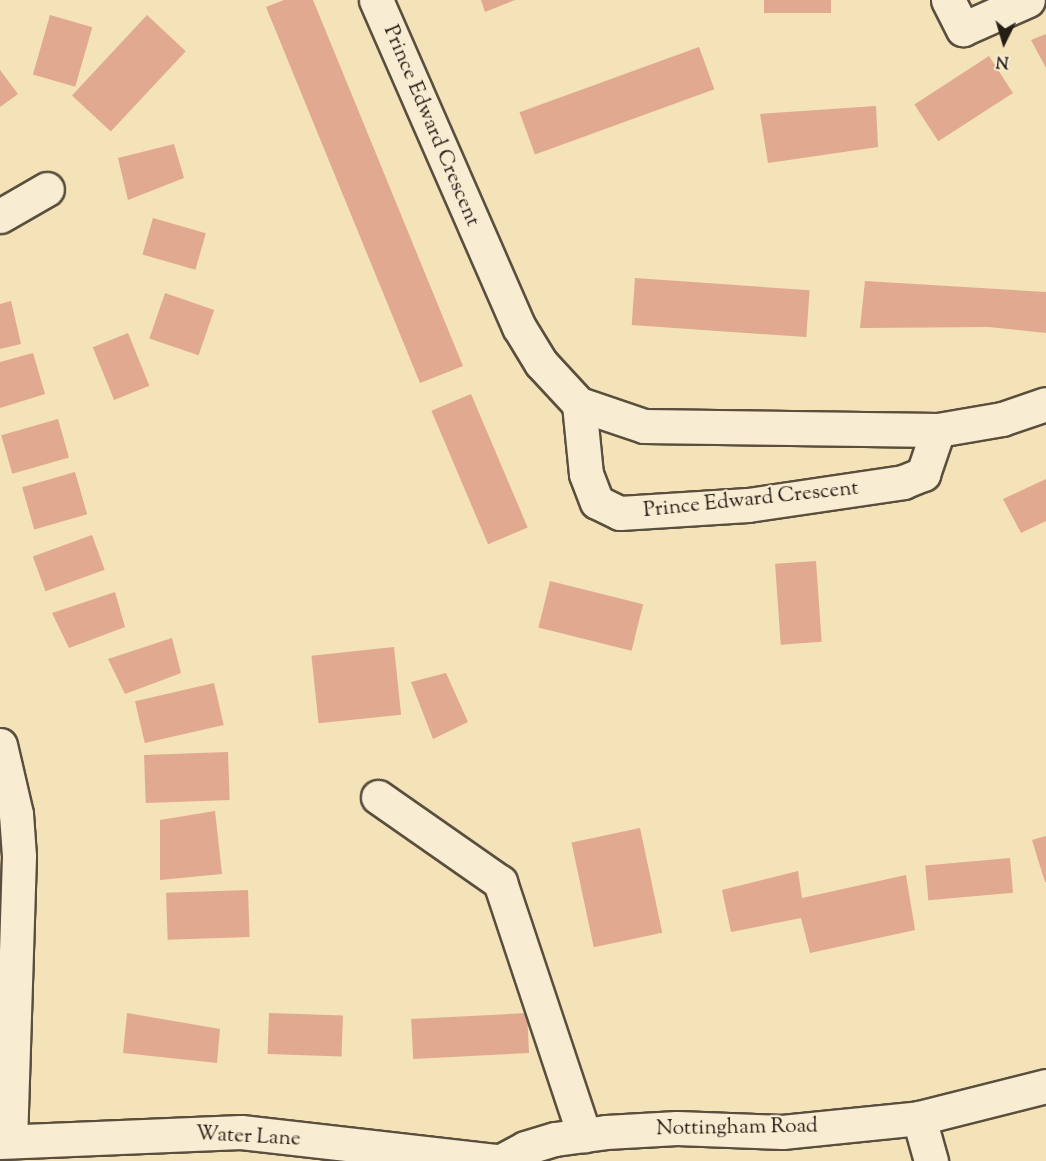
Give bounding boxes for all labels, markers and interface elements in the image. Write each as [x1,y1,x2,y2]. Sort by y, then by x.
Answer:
north arrow [974,12,1034,72]
street label: Prince Edward Crescent [377,22,485,230]
text: N [995,48,1010,72]
street label: Prince Edward Crescent [642,476,860,524]
street label: Nottingham Road [656,1114,818,1142]
street label: Water Lane [195,1122,301,1152]

